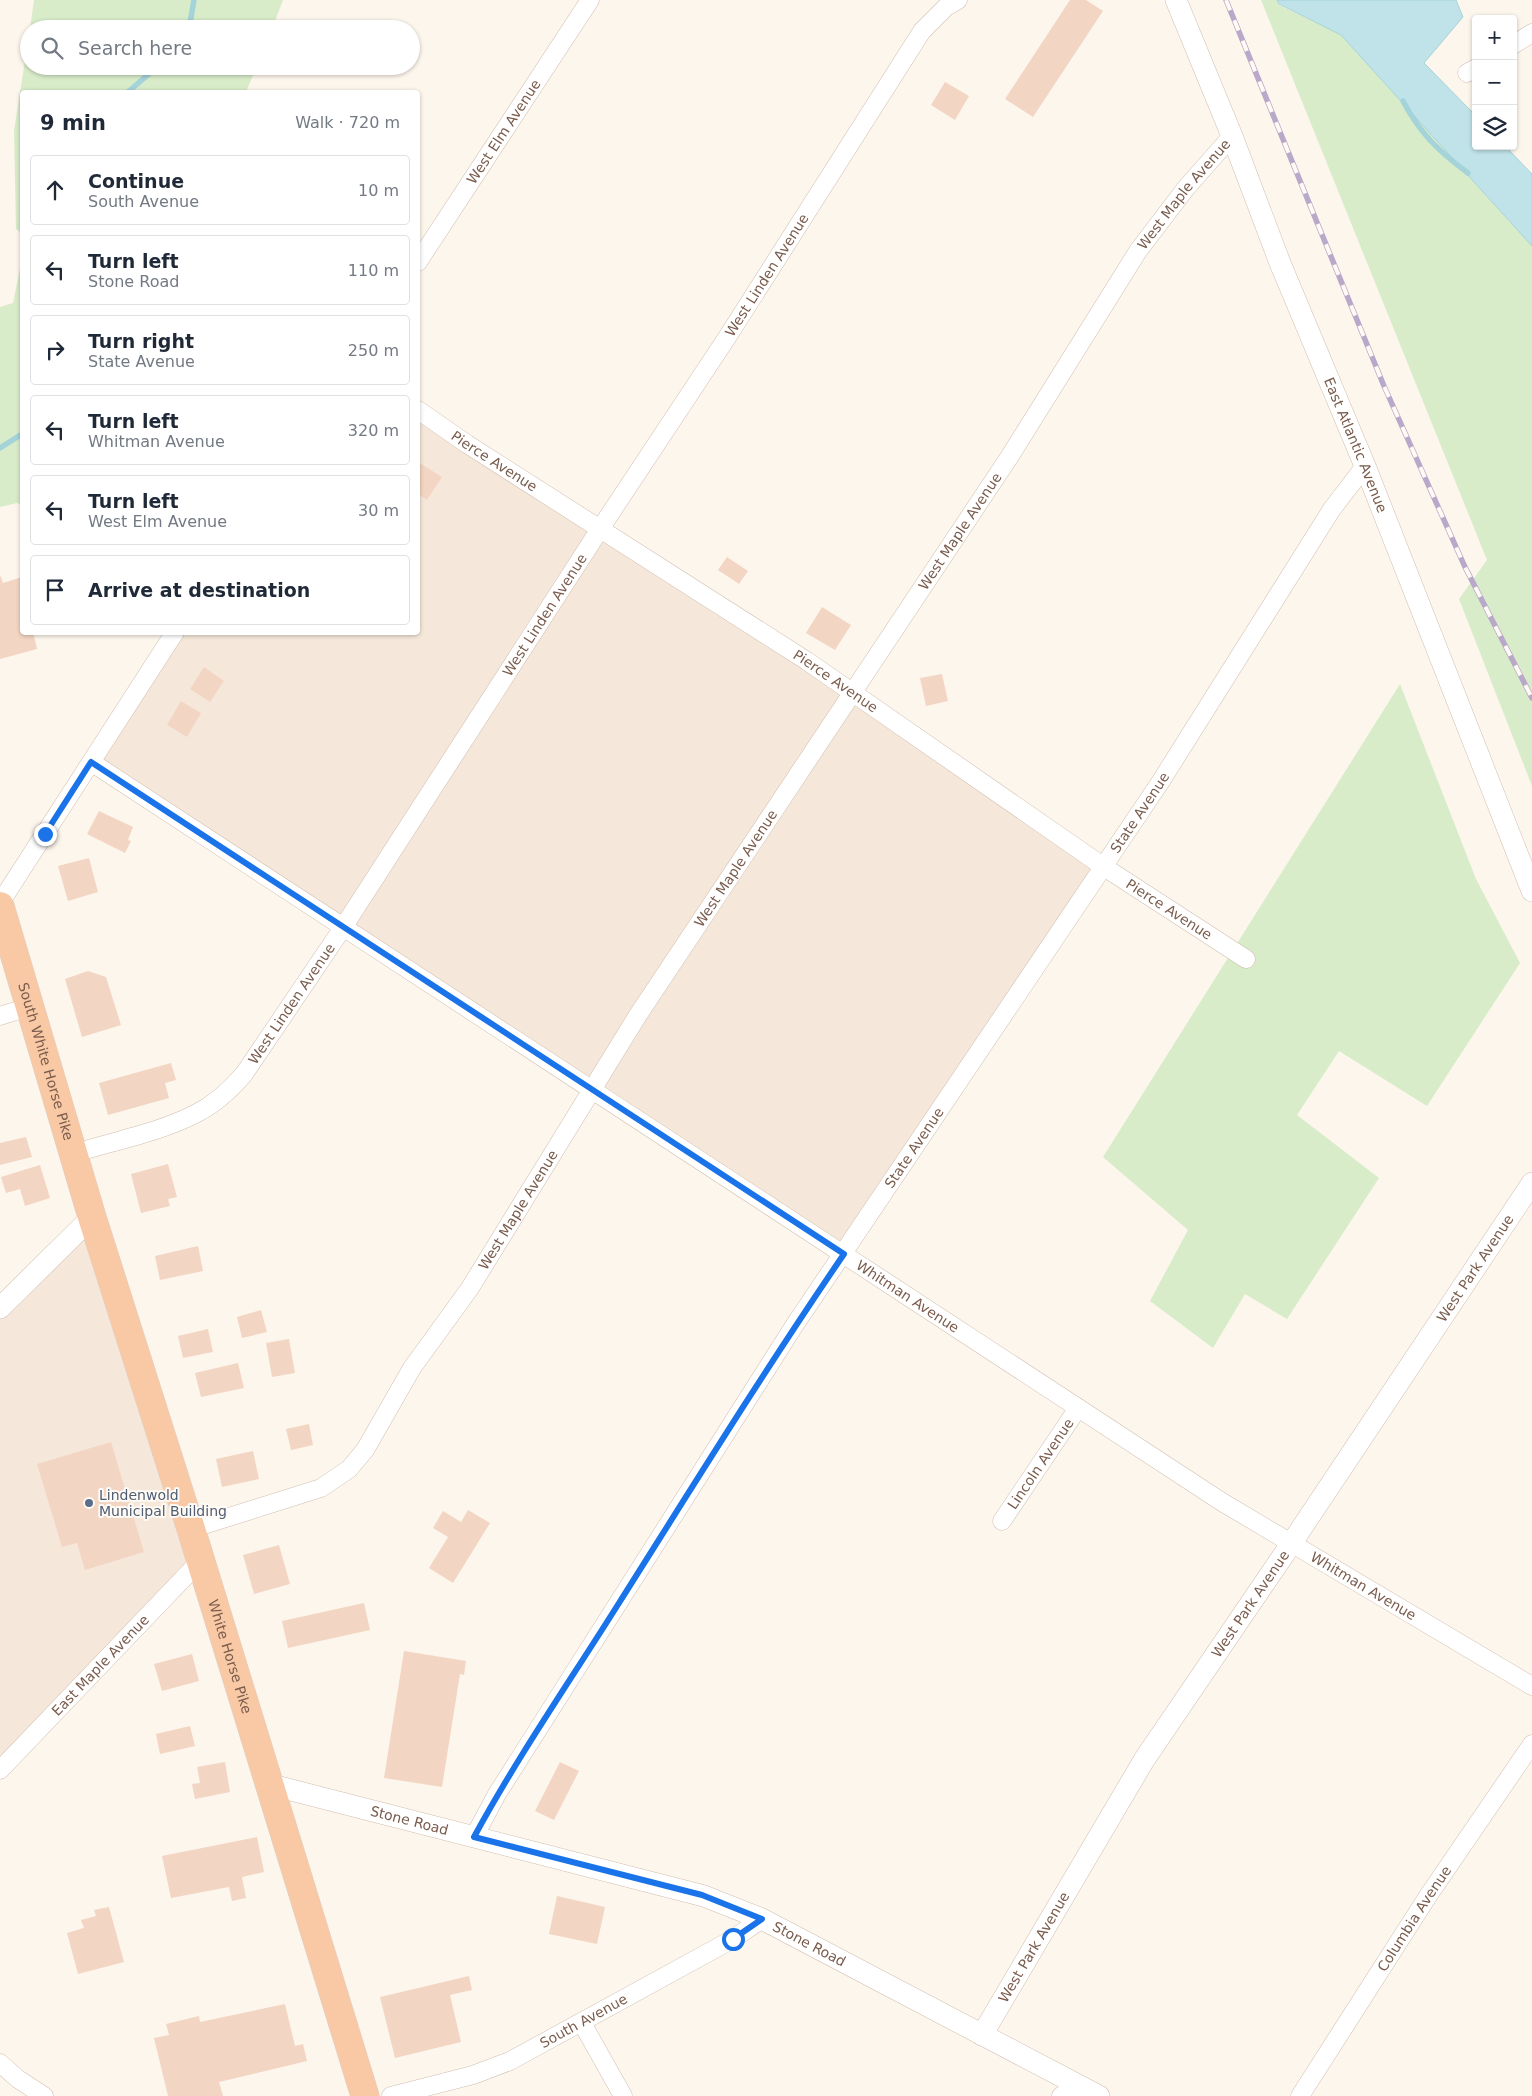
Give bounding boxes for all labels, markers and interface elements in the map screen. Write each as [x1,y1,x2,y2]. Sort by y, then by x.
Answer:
map controls [1472,15,1517,150]
button: + [1472,15,1517,60]
search box [20,20,420,75]
icon: search [38,34,66,62]
text: Search here [78,37,192,59]
button: − [1472,60,1517,105]
street label: West Elm Avenue [463,76,544,187]
button: layers [1472,105,1517,150]
text: 9 min [40,111,106,135]
text: Walk · 720 m [295,113,400,132]
street label: West Maple Avenue [1134,136,1233,252]
text: Continue [88,170,184,192]
icon: ahead [41,176,69,204]
text: 10 m [358,181,399,200]
text: South Avenue [88,192,199,211]
street label: West Linden Avenue [722,211,812,339]
text: Turn left [88,250,179,272]
icon: left [41,256,69,284]
text: 110 m [348,261,399,280]
text: Stone Road [88,272,179,291]
text: Turn right [88,330,194,352]
icon: right [41,336,69,364]
text: 250 m [348,341,399,360]
text: State Avenue [88,352,195,371]
street label: East Atlantic Avenue [1321,375,1390,515]
text: Turn left [88,410,179,432]
icon: left [41,416,69,444]
text: 320 m [348,421,399,440]
street label: Pierce Avenue [448,428,540,495]
text: Whitman Avenue [88,432,225,451]
street label: West Maple Avenue [915,470,1005,593]
text: Turn left [88,490,179,512]
icon: left [41,496,69,524]
text: 30 m [358,501,399,520]
text: West Elm Avenue [88,512,227,531]
street label: West Linden Avenue [499,551,590,679]
icon: arrive [41,576,69,604]
text: Arrive at destination [88,579,310,601]
street label: Pierce Avenue [791,646,881,716]
street label: State Avenue [1107,769,1172,856]
street label: West Maple Avenue [691,807,780,930]
route end [34,823,57,846]
street label: Pierce Avenue [1123,876,1215,943]
street label: West Linden Avenue [245,940,338,1067]
street label: South White Horse Pike [15,981,77,1142]
street label: State Avenue [881,1104,947,1191]
street label: West Maple Avenue [475,1147,561,1273]
street label: West Park Avenue [1434,1212,1517,1325]
street label: Whitman Avenue [853,1257,962,1336]
street label: Lincoln Avenue [1004,1415,1077,1512]
place label: Lindenwold Municipal Building [99,1487,227,1519]
marker: Lindenwold Municipal Building [83,1497,95,1509]
street label: West Park Avenue [1208,1547,1292,1660]
street label: Whitman Avenue [1308,1548,1419,1623]
street label: White Horse Pike [205,1597,255,1716]
street label: East Maple Avenue [48,1612,152,1719]
street label: Stone Road [369,1803,450,1838]
street label: Columbia Avenue [1374,1863,1454,1974]
street label: West Park Avenue [995,1889,1073,2005]
street label: Stone Road [770,1918,848,1970]
route start [722,1928,745,1951]
street label: South Avenue [537,1990,630,2051]

